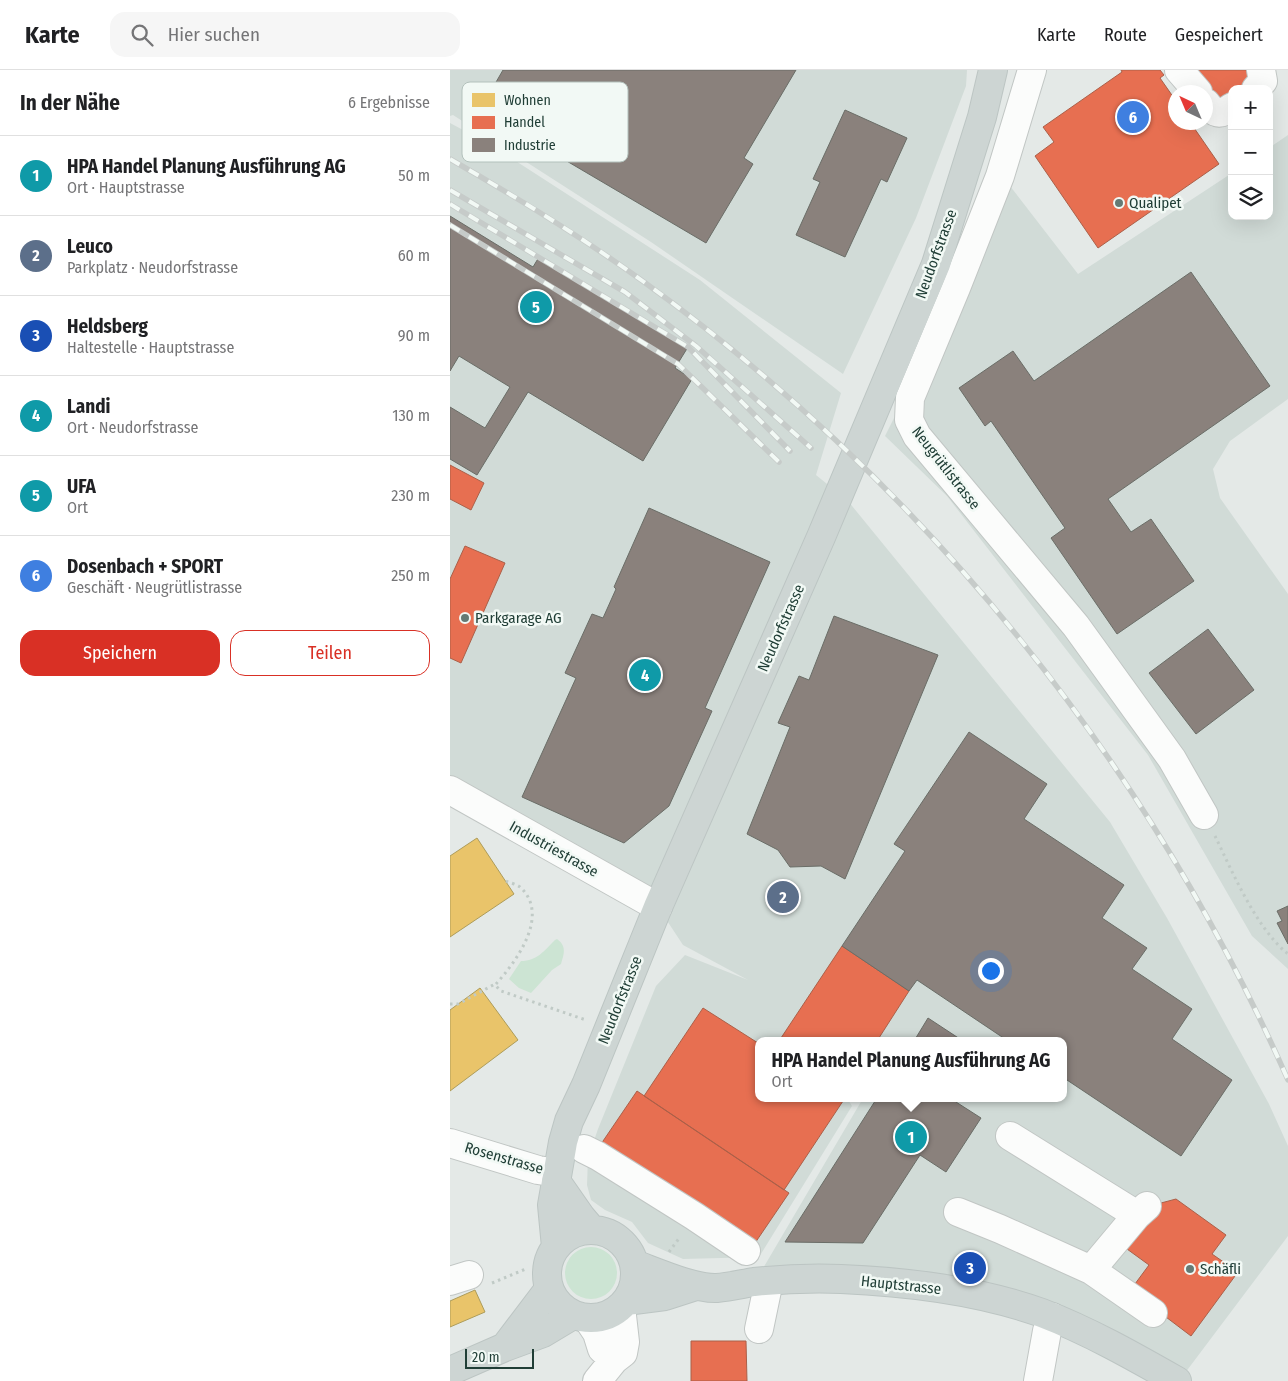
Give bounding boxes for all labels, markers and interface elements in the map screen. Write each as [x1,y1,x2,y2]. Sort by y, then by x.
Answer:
search box [110,12,460,57]
text: Karte [25,21,80,49]
icon: search [128,21,156,49]
text: Hier suchen [168,23,260,46]
text: Karte [1037,24,1076,46]
text: Route [1104,24,1147,46]
text: Gespeichert [1175,24,1263,46]
legend [462,82,628,162]
north arrow [1168,85,1213,130]
map controls [1228,85,1273,220]
button: + [1228,85,1273,130]
text: In der Nähe [20,90,120,116]
text: Wohnen [504,92,551,109]
text: 6 Ergebnisse [348,93,430,112]
pin: 6 [1117,98,1149,136]
text: Handel [504,114,545,131]
button: − [1228,130,1273,175]
text: Industrie [504,137,556,154]
text: HPA Handel Planung Ausführung AG [67,155,346,178]
text: 1 [33,166,39,185]
text: 50 m [398,166,430,185]
button: layers [1228,175,1273,220]
text: Ort · Hauptstrasse [67,178,185,197]
place label: Qualipet [1129,194,1182,212]
marker: Qualipet [1113,197,1125,209]
street label: Neudorfstrasse [912,207,960,301]
text: Leuco [67,235,113,258]
text: 2 [32,246,40,265]
text: 60 m [398,246,430,265]
text: Parkplatz · Neudorfstrasse [67,258,238,277]
pin: 5 [520,288,552,326]
text: Heldsberg [67,315,148,338]
text: 3 [32,326,40,345]
text: 90 m [398,326,430,345]
text: Haltestelle · Hauptstrasse [67,338,234,357]
text: Landi [67,395,110,418]
text: 4 [32,406,40,425]
text: 130 m [392,406,430,425]
text: Ort · Neudorfstrasse [67,418,198,437]
street label: Neugrütlistrasse [908,423,984,513]
text: UFA [67,475,96,498]
text: 5 [32,486,40,505]
text: 230 m [391,486,430,505]
text: Ort [67,498,88,517]
text: Dosenbach + SPORT [67,555,223,578]
text: 6 [32,566,40,585]
text: 250 m [391,566,430,585]
text: Geschäft · Neugrütlistrasse [67,578,242,597]
street label: Neudorfstrasse [754,582,808,674]
place label: Parkgarage AG [475,609,562,627]
marker: Parkgarage AG [459,612,471,624]
button: Speichern [20,630,220,676]
button: Teilen [230,630,430,676]
pin: 4 [629,656,661,694]
street label: Industriestrasse [506,817,602,881]
pin: 2 [767,878,799,916]
street label: Neudorfstrasse [594,953,646,1047]
your location [978,958,1004,984]
popup [755,1037,1067,1102]
text: HPA Handel Planung Ausführung AG [772,1049,1050,1072]
text: Ort [772,1072,792,1091]
pin: 1 [895,1118,927,1156]
street label: Rosenstrasse [463,1138,545,1178]
pin: 3 [954,1249,986,1287]
place label: Schäfli [1200,1260,1241,1278]
marker: Schäfli [1184,1263,1196,1275]
street label: Hauptstrasse [860,1272,942,1298]
scale bar [465,1346,534,1369]
text: 20 m [472,1349,500,1366]

